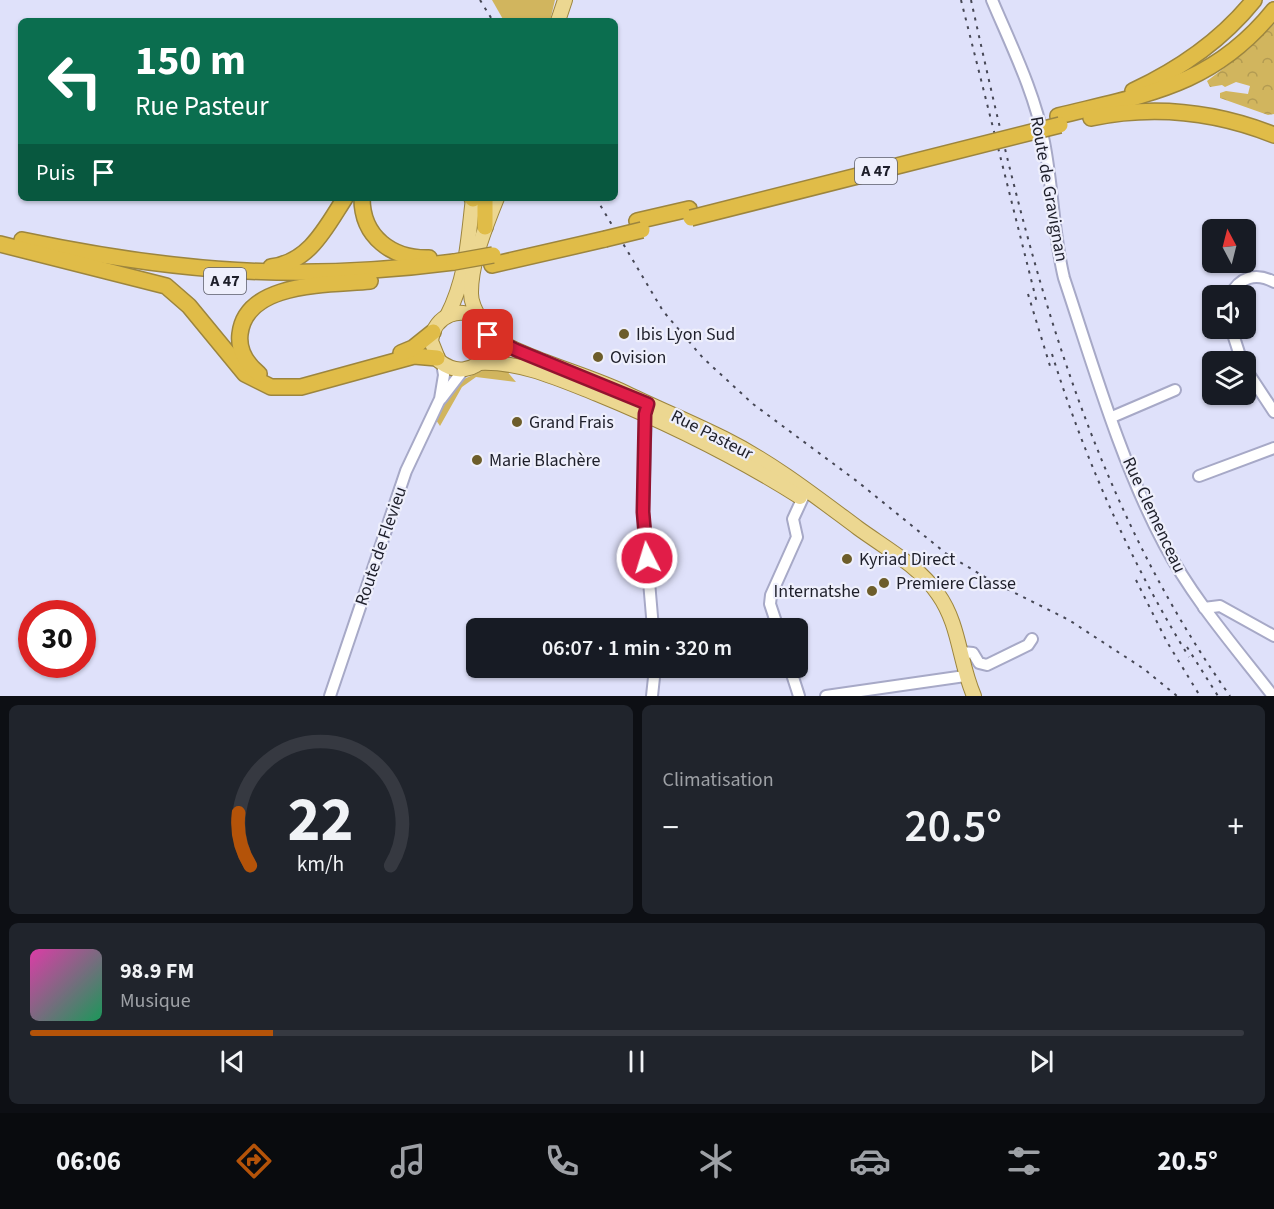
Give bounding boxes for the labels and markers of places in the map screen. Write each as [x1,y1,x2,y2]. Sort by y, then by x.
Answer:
pin [462,309,513,360]
place label: Ibis Lyon Sud [636,322,735,347]
marker: Ibis Lyon Sud [617,327,631,341]
place label: Ovision [610,345,666,370]
marker: Ovision [591,350,605,364]
place label: Grand Frais [529,410,614,435]
marker: Grand Frais [510,415,524,429]
place label: Marie Blachère [489,448,601,473]
marker: Marie Blachère [470,453,484,467]
place label: Kyriad Direct [859,547,955,572]
marker: Kyriad Direct [840,552,854,566]
place label: Premiere Classe [896,571,1016,596]
marker: Premiere Classe [877,576,891,590]
place label: Internatshe [774,579,860,604]
marker: Internatshe [865,584,879,598]

